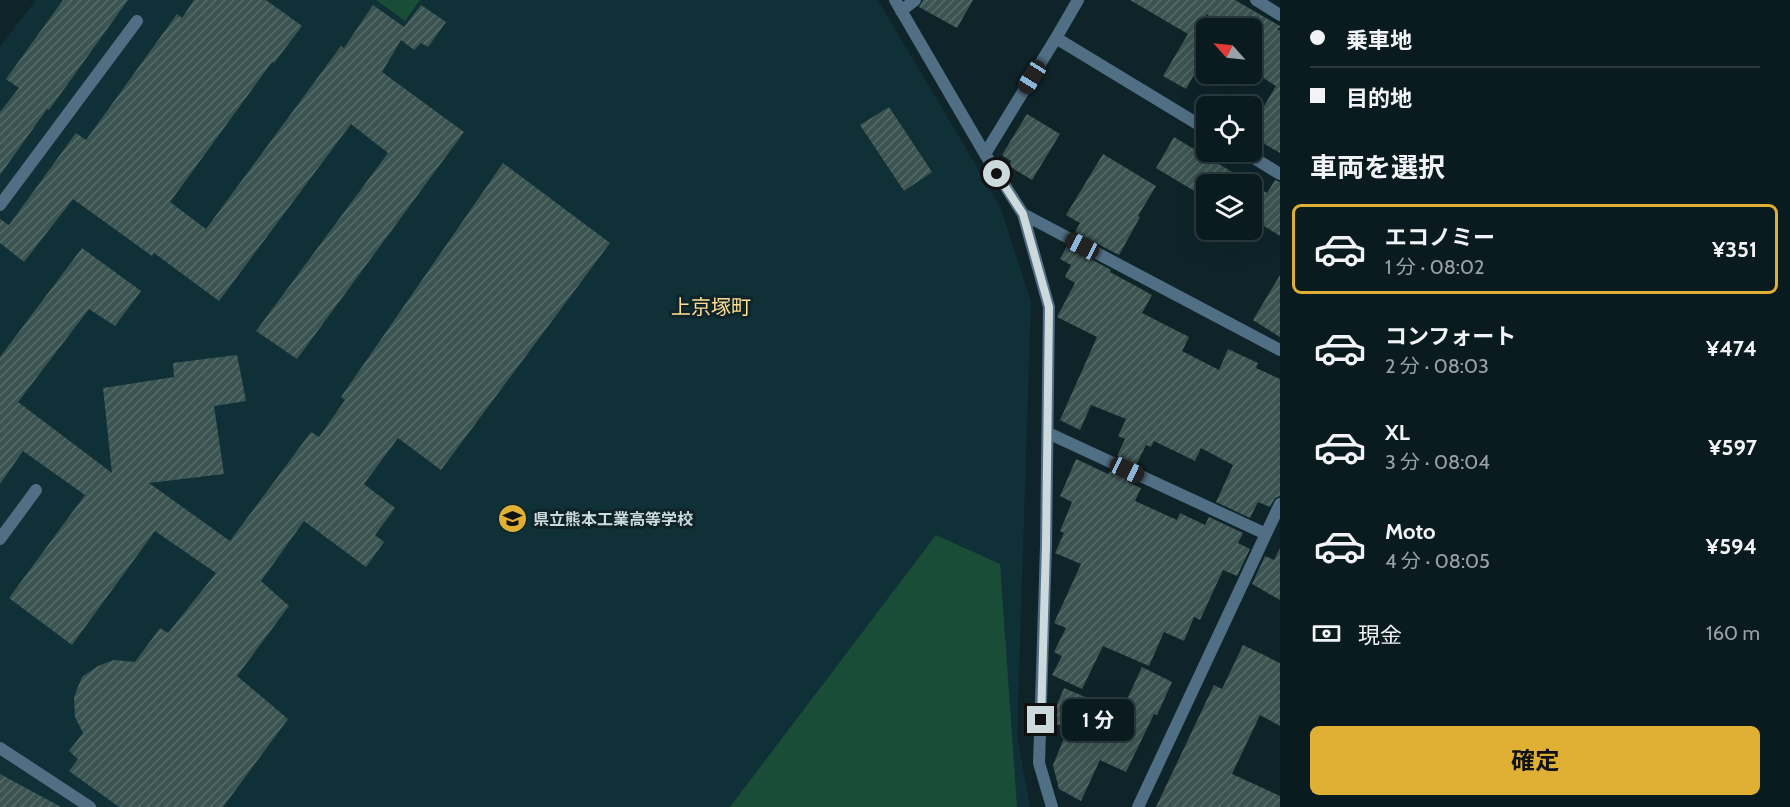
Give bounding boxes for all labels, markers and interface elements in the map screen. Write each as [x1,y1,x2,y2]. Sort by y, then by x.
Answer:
north arrow [1196,18,1262,84]
map controls [1196,18,1262,240]
text: 乗車地 [1346,27,1412,54]
car [1015,57,1049,97]
text: 目的地 [1346,85,1412,112]
button: locate [1196,96,1262,162]
text: 車両を選択 [1310,151,1445,184]
route start [983,160,1010,187]
button: layers [1196,174,1262,240]
icon: car [1313,222,1367,276]
text: エコノミー [1385,224,1495,251]
car [1062,230,1102,262]
text: ¥351 [1712,236,1757,263]
text: 1 分 · 08:02 [1385,255,1484,279]
district label: 上京塚町 [671,295,751,319]
icon: car [1313,321,1367,375]
text: コンフォート [1385,323,1516,350]
text: ¥474 [1706,335,1757,362]
text: 2 分 · 08:03 [1385,354,1489,378]
text: XL [1385,419,1410,446]
icon: car [1313,420,1367,474]
text: ¥597 [1708,434,1757,461]
text: 3 分 · 08:04 [1385,450,1490,474]
car [1107,454,1147,486]
school or university icon: 県立熊本工業高等学校 [496,503,528,535]
place label: 県立熊本工業高等学校 [533,510,693,529]
text: Moto [1385,518,1436,545]
icon: car [1313,519,1367,573]
text: ¥594 [1706,533,1757,560]
text: 4 分 · 08:05 [1385,549,1490,573]
icon: cash [1310,617,1343,650]
text: 160 m [1706,621,1760,645]
text: 現金 [1358,622,1402,649]
callout: 1 分 [1062,699,1134,741]
route end [1027,706,1054,733]
text: 1 分 [1082,708,1114,732]
button: 確定 [1310,726,1760,795]

